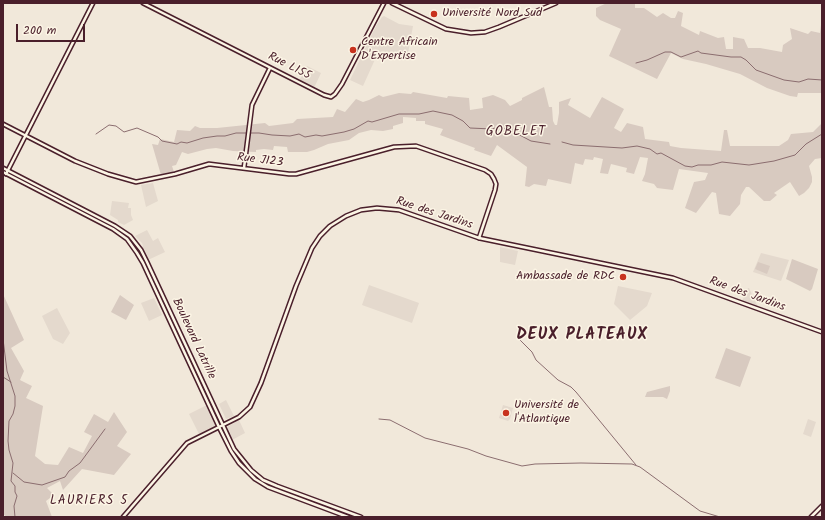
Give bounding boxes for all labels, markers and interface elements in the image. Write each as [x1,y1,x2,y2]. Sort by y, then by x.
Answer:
place label: Université Nord Sud [442,7,542,21]
marker: Université Nord Sud [429,9,439,19]
scale bar [18,16,87,42]
text: 200 m [23,21,56,40]
place label: Centre Africain D'Expertise [361,36,438,64]
marker: Centre Africain D'Expertise [348,45,358,55]
street label: Rue L155 [265,50,313,84]
district label: GOBELET [486,125,546,141]
street label: Rue J123 [236,151,284,171]
street label: Rue des Jardins [394,195,474,233]
place label: Ambassade de RDC [516,270,615,284]
marker: Ambassade de RDC [618,272,628,282]
street label: Rue des Jardins [707,275,787,315]
street label: Boulevard Latrille [168,296,218,382]
district label: DEUX PLATEAUX [516,326,648,346]
place label: Université de l'Atlantique [514,399,579,427]
marker: Université de l'Atlantique [501,408,511,418]
district label: LAURIERS 5 [50,494,128,510]

